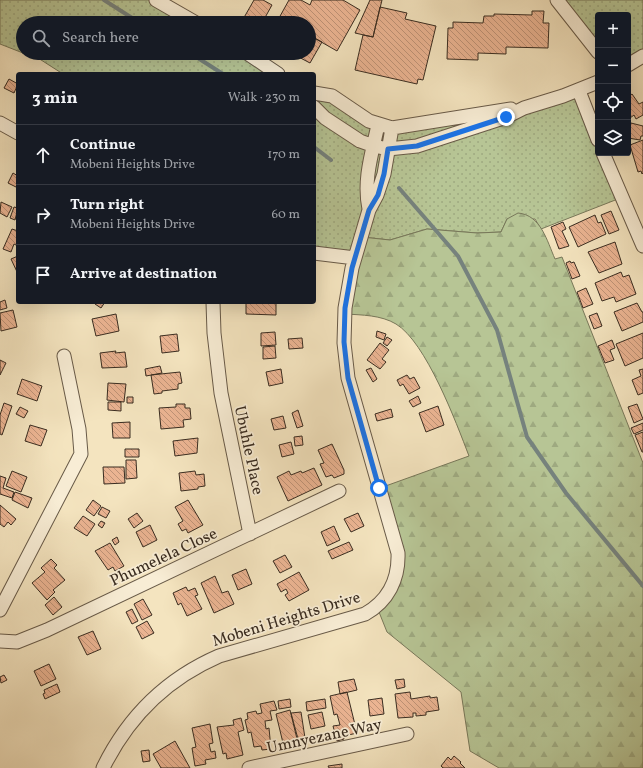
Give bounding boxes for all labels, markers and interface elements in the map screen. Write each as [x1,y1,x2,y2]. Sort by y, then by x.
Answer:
map controls [595,12,631,156]
button: + [595,12,631,48]
search box [16,16,316,60]
icon: search [30,27,52,49]
text: Search here [62,28,139,49]
button: − [595,48,631,84]
button: locate [595,84,631,120]
text: 3 min [32,87,78,110]
text: Walk · 230 m [228,89,300,107]
route end [497,108,515,126]
button: layers [595,120,631,156]
text: Continue [70,135,135,156]
icon: ahead [32,144,54,166]
text: 170 m [267,146,300,164]
text: Mobeni Heights Drive [70,156,195,174]
text: Turn right [70,195,144,216]
icon: right [32,204,54,226]
text: 60 m [272,206,300,224]
text: Mobeni Heights Drive [70,216,195,234]
icon: arrive [32,264,54,286]
text: Arrive at destination [70,264,217,285]
street label: Ubuhle Place [228,404,268,497]
route start [370,479,388,497]
street label: Phumelela Close [107,523,221,592]
street label: Mobeni Heights Drive [210,587,363,653]
street label: Umnyezane Way [265,714,384,760]

